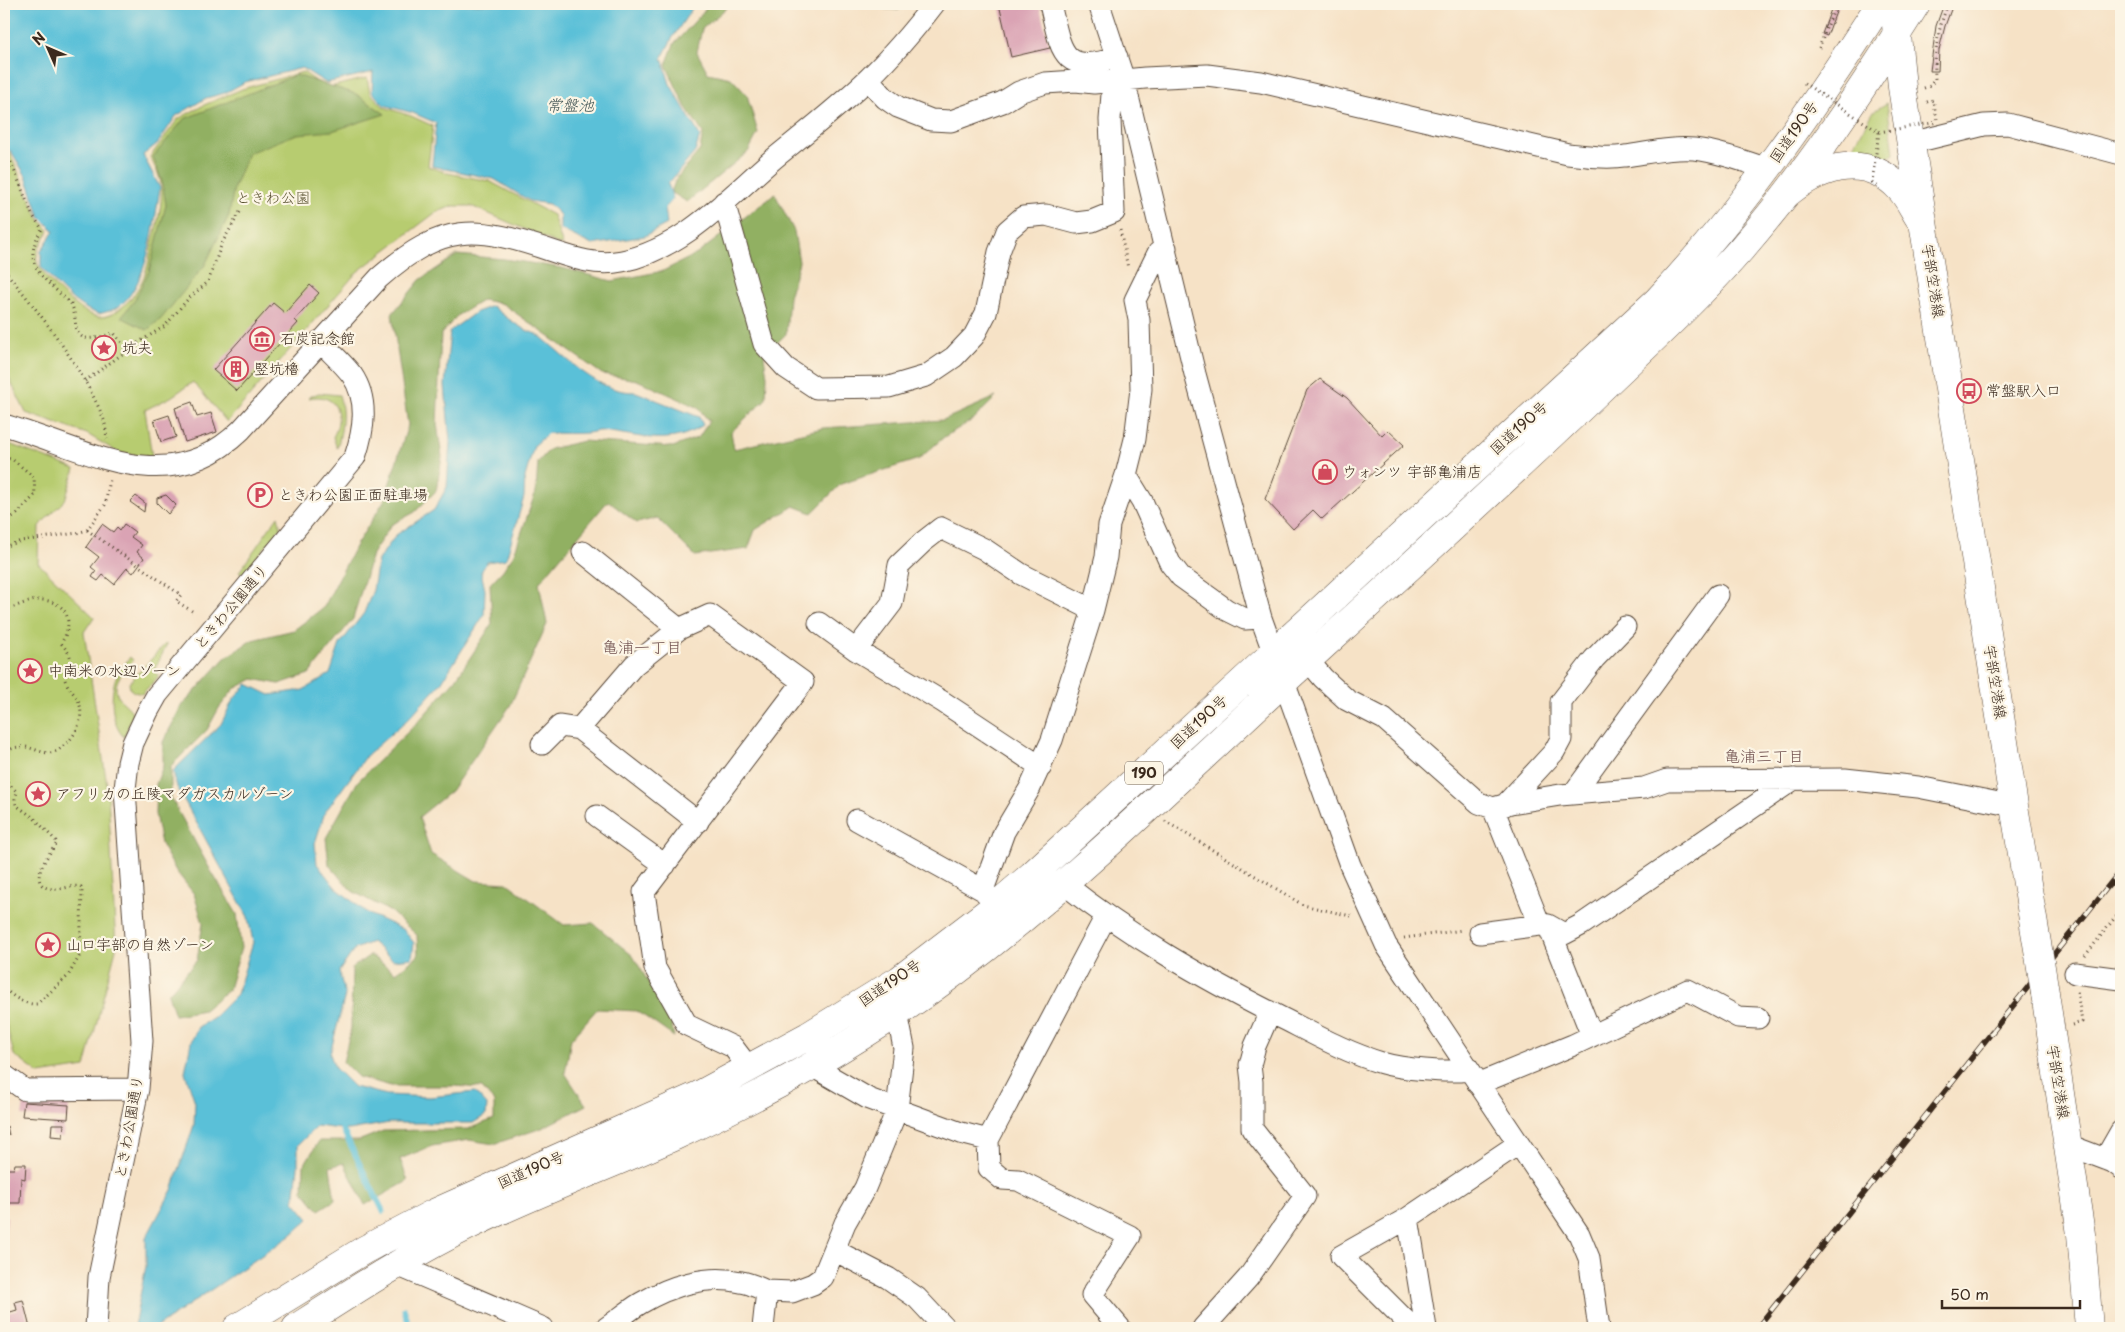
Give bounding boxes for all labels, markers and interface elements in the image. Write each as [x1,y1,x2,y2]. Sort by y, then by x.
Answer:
north arrow [22,22,72,72]
text: N [27,27,50,50]
water label: 常盤池 [546,92,595,116]
street label: 国道190号 [1763,95,1823,167]
park label: ときわ公園 [235,185,311,208]
street label: 宇部空港線 [1917,242,1952,320]
museum icon: 石炭記念館 [249,326,275,352]
place label: 石炭記念館 [280,326,355,349]
place icon: 坑夫 [91,335,117,361]
place label: 坑夫 [122,335,152,358]
building icon: 竪坑櫓 [223,356,249,382]
place label: 竪坑櫓 [254,356,299,379]
bus stop icon: 常盤駅入口 [1956,378,1982,404]
place label: 常盤駅入口 [1986,378,2061,401]
street label: 国道190号 [1484,394,1552,459]
shop icon: ウォンツ 宇部亀浦店 [1312,459,1338,485]
place label: ウォンツ 宇部亀浦店 [1342,459,1482,482]
parking icon: ときわ公園正面駐車場 [247,482,273,508]
place label: ときわ公園正面駐車場 [278,482,428,505]
street label: ときわ公園通り [187,558,272,654]
district label: 亀浦一丁目 [602,634,682,658]
street label: 宇部空港線 [1979,643,2014,721]
place icon: 中南米の水辺ゾーン [17,658,43,684]
place label: 中南米の水辺ゾーン [48,658,181,681]
street label: 国道190号 [1164,688,1232,754]
district label: 亀浦三丁目 [1724,743,1804,767]
road number: 190 [1125,761,1163,784]
place icon: アフリカの丘陵マダガスカルゾーン [25,781,51,807]
place label: アフリカの丘陵マダガスカルゾーン [56,781,294,804]
place icon: 山口宇部の自然ゾーン [35,932,61,958]
place label: 山口宇部の自然ゾーン [66,932,214,955]
street label: 国道190号 [853,952,925,1011]
street label: 宇部空港線 [2042,1043,2077,1121]
street label: ときわ公園通り [107,1073,148,1180]
street label: 国道190号 [493,1144,568,1194]
scale bar [1942,1277,2080,1309]
text: 50 m [1950,1282,1989,1305]

